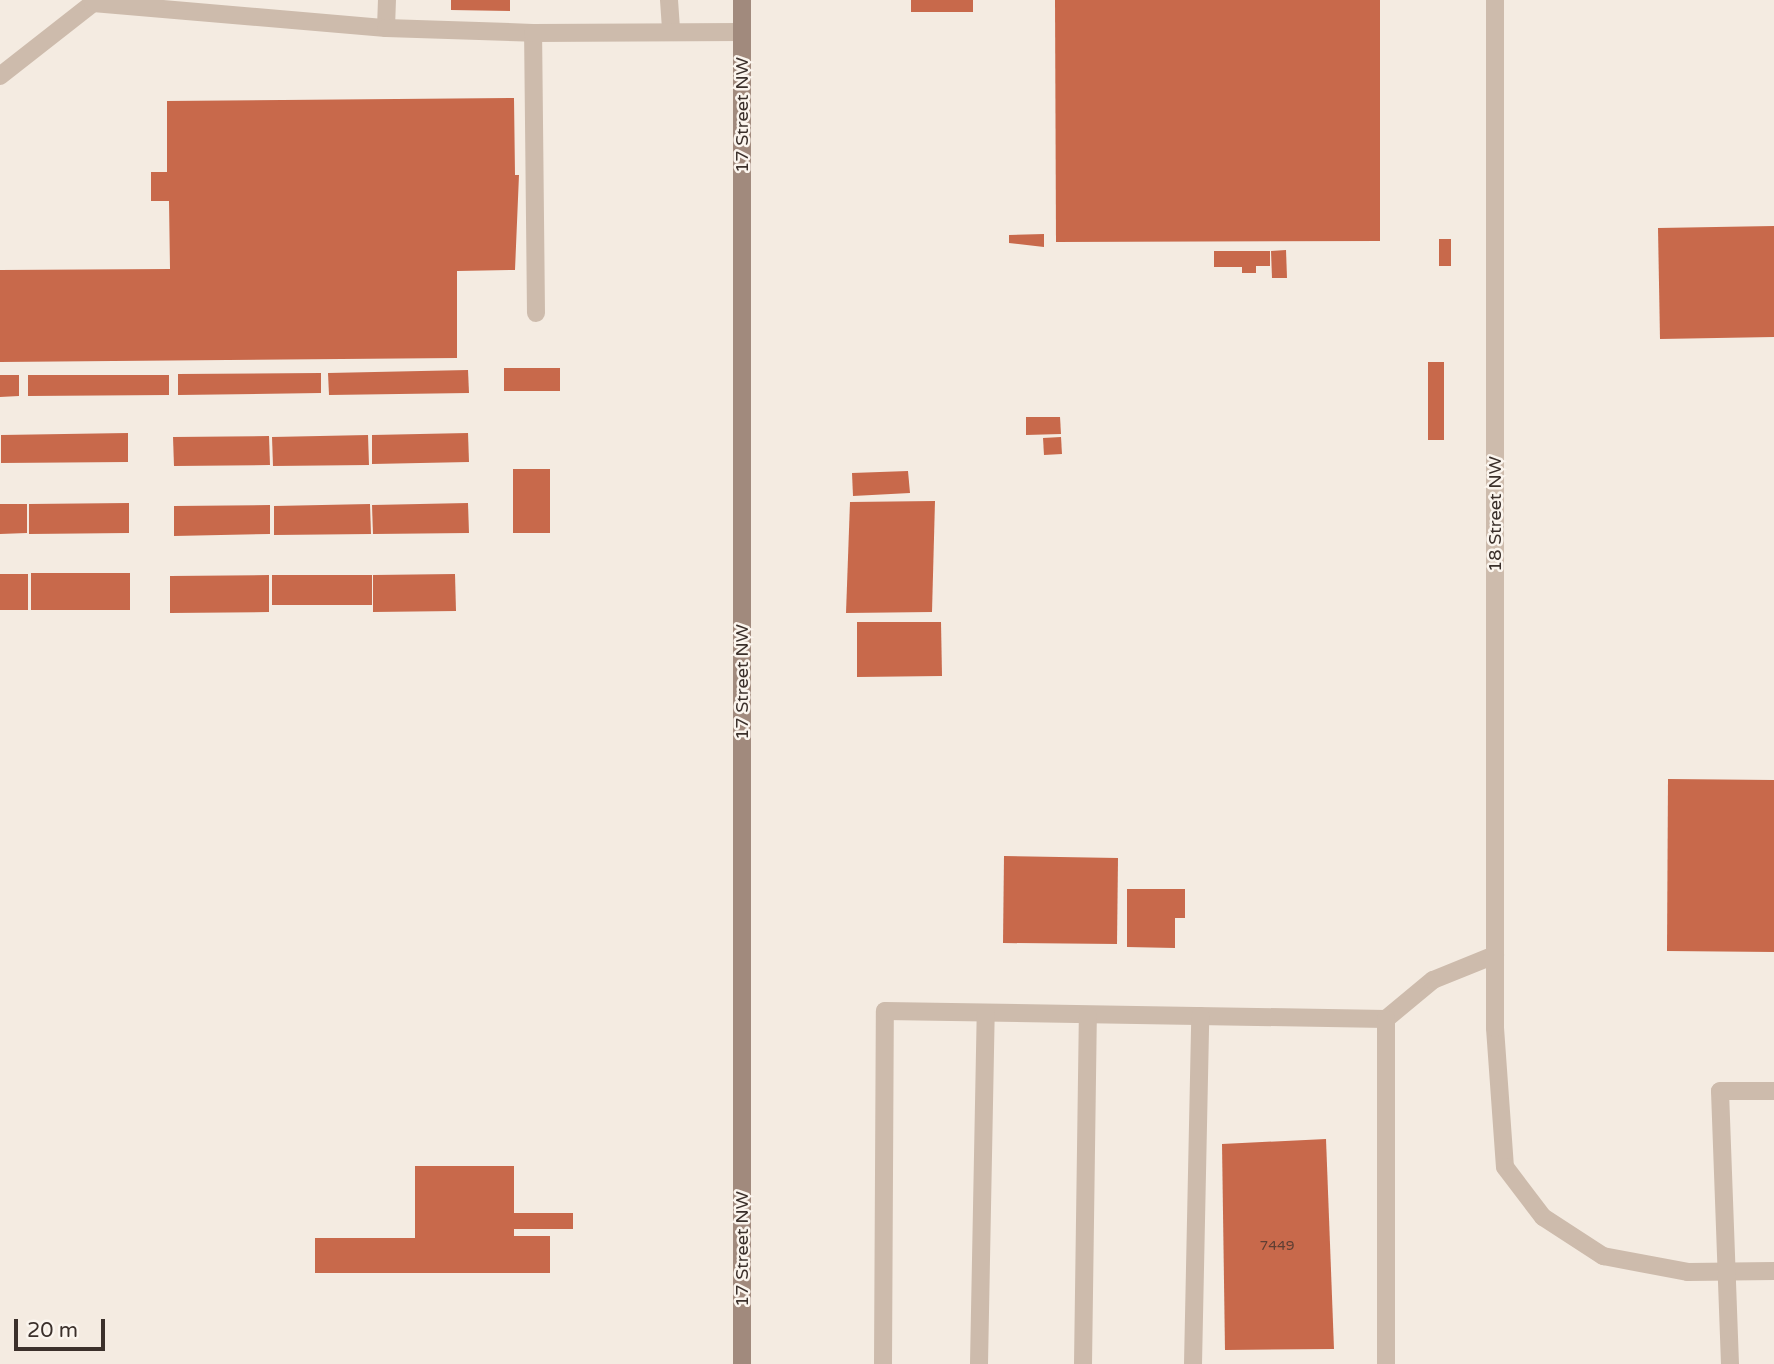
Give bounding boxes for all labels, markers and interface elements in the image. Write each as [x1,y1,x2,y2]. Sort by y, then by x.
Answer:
street label: 17 Street NW [731,57,753,173]
street label: 18 Street NW [1484,456,1506,572]
street label: 17 Street NW [731,624,753,740]
street label: 17 Street NW [731,1191,753,1307]
house number: 7449 [1259,1238,1295,1254]
scale bar [18,1304,108,1348]
text: 20 m [27,1318,78,1343]

